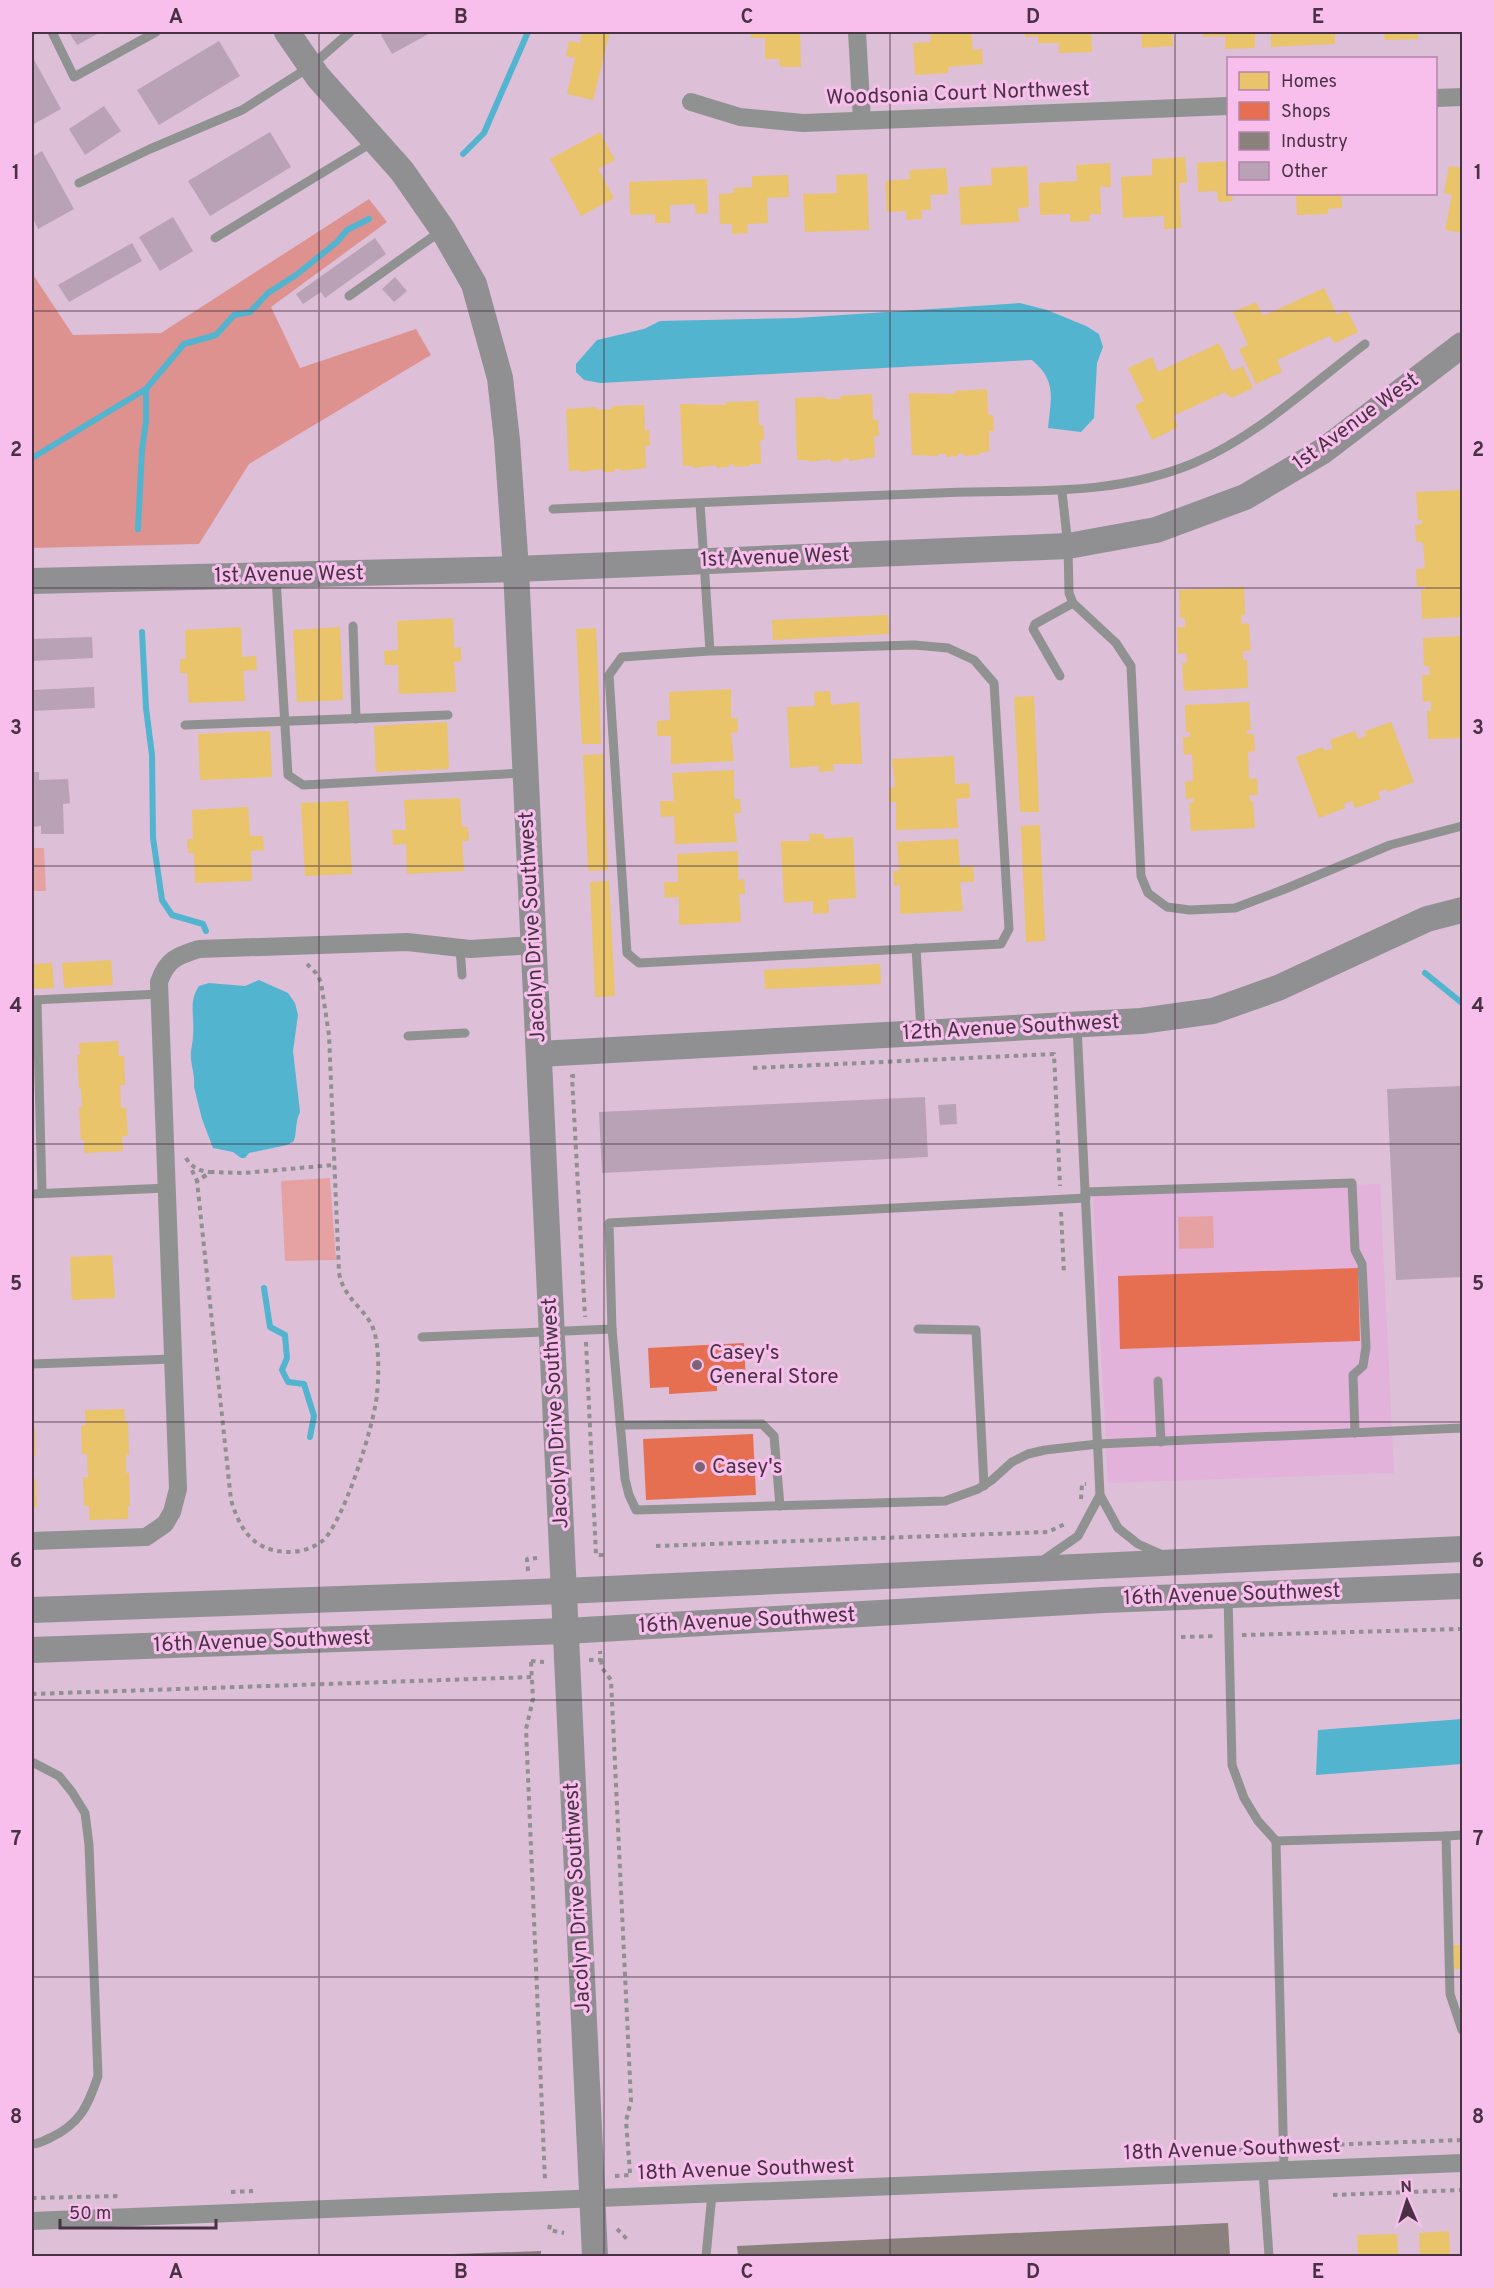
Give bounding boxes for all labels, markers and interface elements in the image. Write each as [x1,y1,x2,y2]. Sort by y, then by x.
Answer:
text: A [169,5,183,31]
text: B [454,5,468,31]
text: C [741,5,753,31]
text: D [1026,5,1040,31]
text: E [1312,5,1324,31]
legend [1227,57,1437,195]
text: Homes [1281,71,1337,94]
street label: Woodsonia Court Northwest [826,76,1090,112]
text: Shops [1281,101,1331,124]
text: Industry [1281,131,1348,154]
text: 1 [12,161,20,187]
text: Other [1281,161,1328,184]
text: 1 [1474,161,1482,187]
street label: 1st Avenue West [1288,367,1424,477]
text: 2 [10,438,22,464]
text: 2 [1472,438,1484,464]
street label: 1st Avenue West [700,542,850,574]
street label: 1st Avenue West [214,560,364,590]
text: 3 [10,716,22,742]
text: 3 [1472,716,1484,742]
street label: Jacolyn Drive Southwest [513,811,553,1043]
text: 4 [10,994,22,1020]
text: 4 [1472,994,1484,1020]
street label: 12th Avenue Southwest [902,1009,1120,1047]
text: 5 [10,1272,22,1298]
text: 5 [1472,1272,1484,1298]
street label: Jacolyn Drive Southwest [536,1297,576,1529]
place label: Casey's General Store [709,1340,839,1391]
marker: Casey's General Store [690,1358,704,1372]
place label: Casey's [712,1454,783,1481]
marker: Casey's [693,1460,707,1474]
text: 6 [10,1549,22,1575]
text: 6 [1472,1549,1484,1575]
street label: 16th Avenue Southwest [1123,1578,1341,1612]
street label: 16th Avenue Southwest [638,1602,856,1640]
street label: 16th Avenue Southwest [153,1625,371,1659]
street label: Jacolyn Drive Southwest [558,1782,598,2014]
text: 7 [11,1827,21,1853]
text: 7 [1473,1827,1483,1853]
text: 8 [10,2105,22,2131]
text: 8 [1472,2105,1484,2131]
street label: 18th Avenue Southwest [1123,2133,1341,2167]
street label: 18th Avenue Southwest [637,2153,855,2187]
north arrow [1377,2171,1437,2231]
text: N [1400,2178,1413,2198]
scale bar [60,2192,216,2230]
text: 50 m [69,2203,111,2226]
text: A [169,2260,183,2286]
text: B [454,2260,468,2286]
text: C [741,2260,753,2286]
text: D [1026,2260,1040,2286]
text: E [1312,2260,1324,2286]

